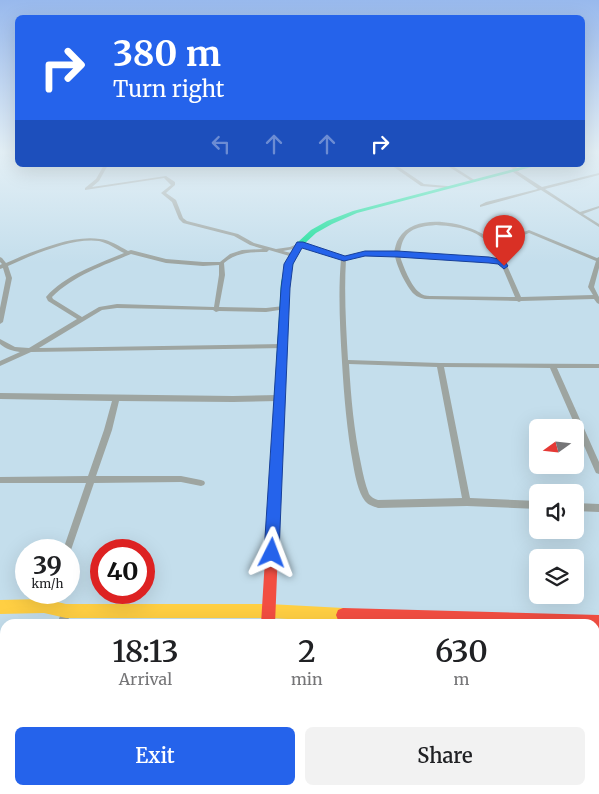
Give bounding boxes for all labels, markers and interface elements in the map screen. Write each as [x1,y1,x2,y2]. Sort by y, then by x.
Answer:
text: 380 m [113,32,221,76]
icon: right [30,35,95,100]
text: Turn right [113,75,224,103]
icon: left [207,130,235,158]
icon: ahead [260,130,288,158]
icon: ahead [313,130,341,158]
icon: right [366,130,394,158]
pin [483,215,525,266]
icon: arrive [490,222,518,250]
north arrow [529,419,584,474]
map controls [529,419,584,604]
button: sound [529,484,584,539]
position arrow [245,526,297,578]
speed limit sign: 40 [90,539,155,604]
text: 39 [33,549,62,581]
button: layers [529,549,584,604]
text: km/h [32,576,63,591]
text: 18:13 [112,632,179,670]
text: 2 [298,632,316,670]
text: 630 [435,632,488,670]
text: Arrival [119,669,172,689]
text: min [291,669,323,689]
text: m [453,669,469,689]
button: Exit [15,727,295,785]
button: Share [305,727,585,785]

